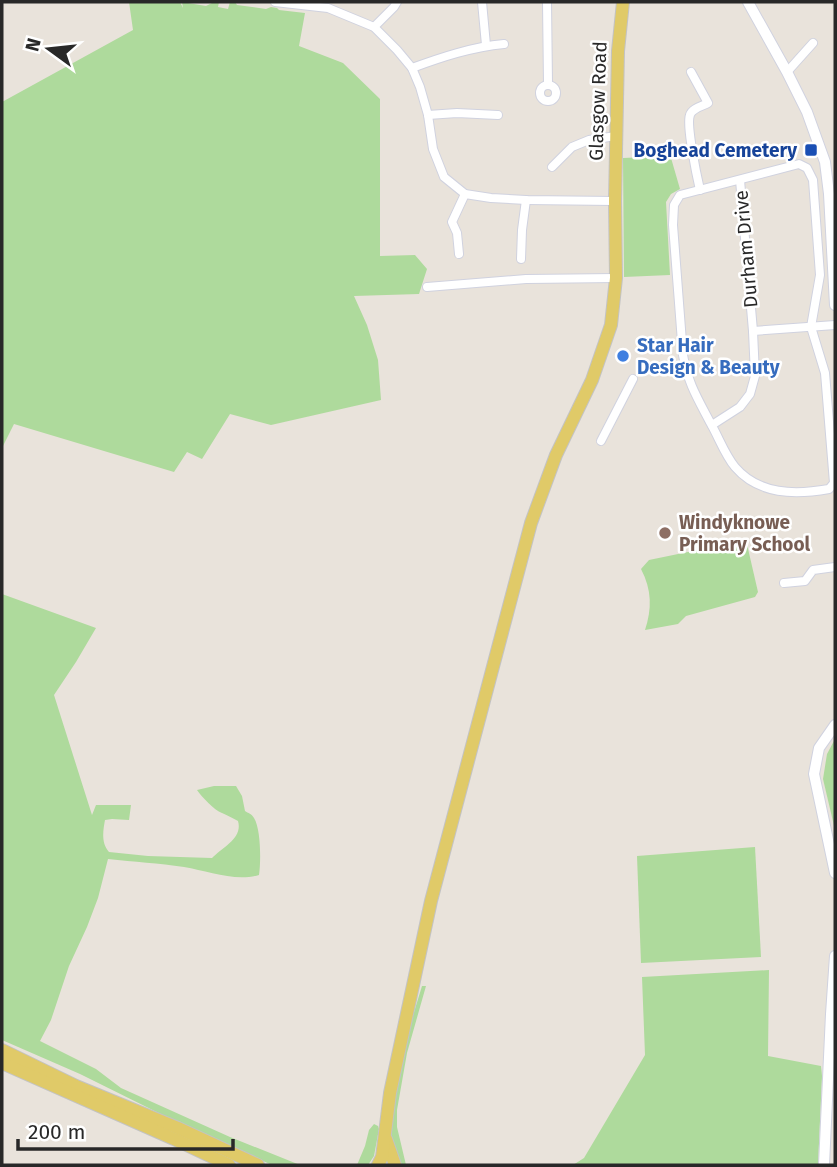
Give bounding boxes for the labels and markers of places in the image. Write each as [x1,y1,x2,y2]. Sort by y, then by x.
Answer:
place label: Boghead Cemetery [634,139,797,162]
marker: Boghead Cemetery [803,142,819,158]
place label: Star Hair Design & Beauty [637,334,780,379]
marker: Star Hair Design & Beauty [615,348,631,364]
place label: Windyknowe Primary School [679,511,811,556]
marker: Windyknowe Primary School [657,525,673,541]

